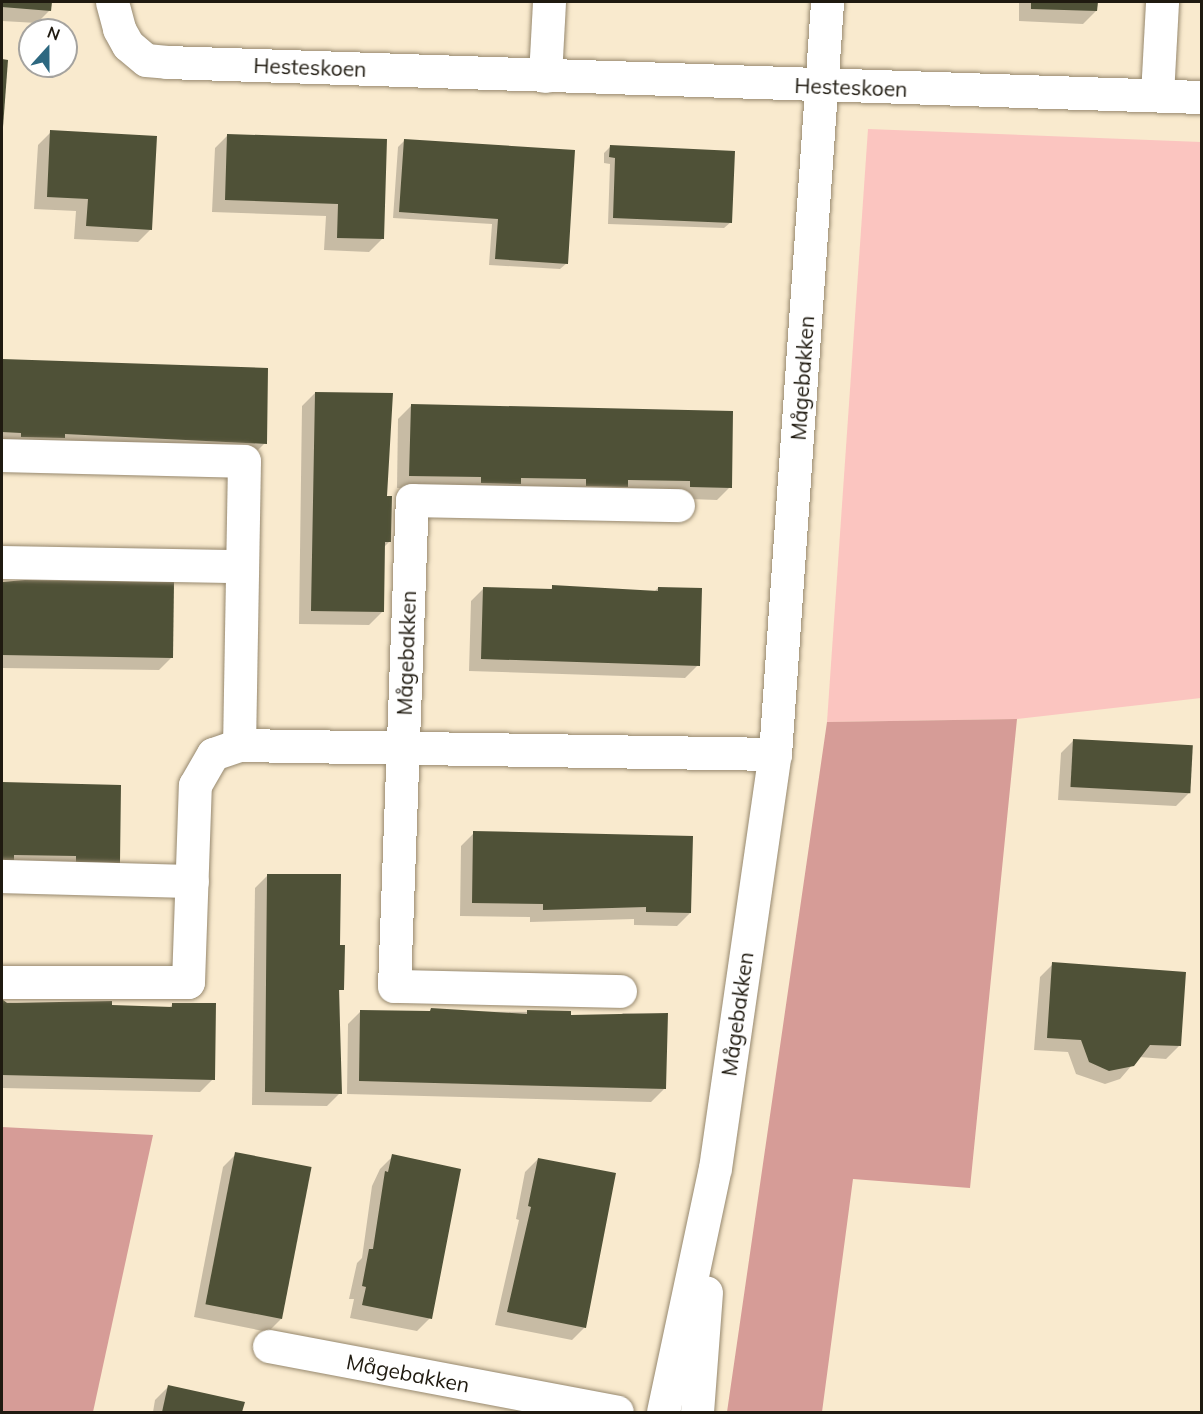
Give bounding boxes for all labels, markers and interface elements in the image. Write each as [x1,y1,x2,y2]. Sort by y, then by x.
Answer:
north arrow [18,18,78,78]
text: N [45,22,63,45]
street label: Hesteskoen [253,52,367,82]
street label: Hesteskoen [794,72,908,102]
street label: Mågebakken [785,315,819,441]
street label: Mågebakken [391,590,421,716]
street label: Mågebakken [716,950,758,1078]
street label: Mågebakken [344,1349,472,1397]

